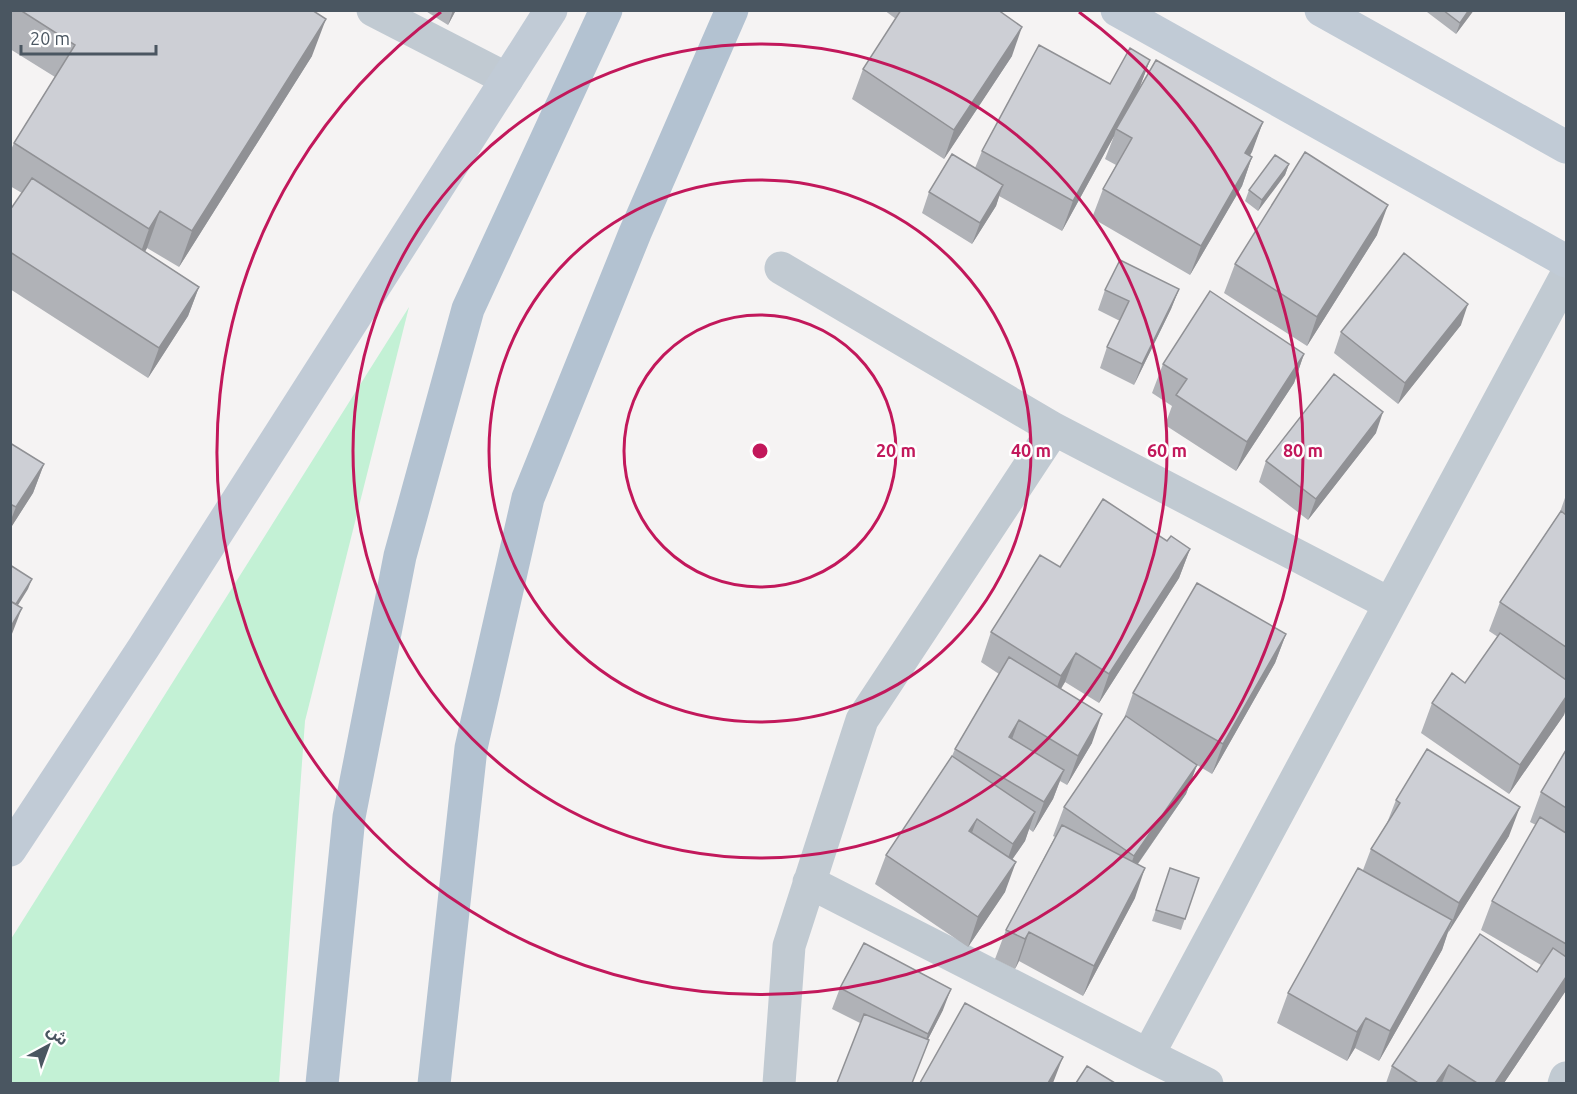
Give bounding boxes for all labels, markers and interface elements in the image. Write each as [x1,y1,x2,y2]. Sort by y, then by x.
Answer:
scale bar [21,18,156,56]
text: 20 m [30,28,70,48]
text: 20 m [876,440,916,460]
text: 40 m [1011,440,1051,460]
text: 60 m [1147,440,1187,460]
text: 80 m [1283,440,1323,460]
centre of rings [750,441,770,461]
north arrow [18,1016,78,1076]
text: ش [43,1021,72,1049]

